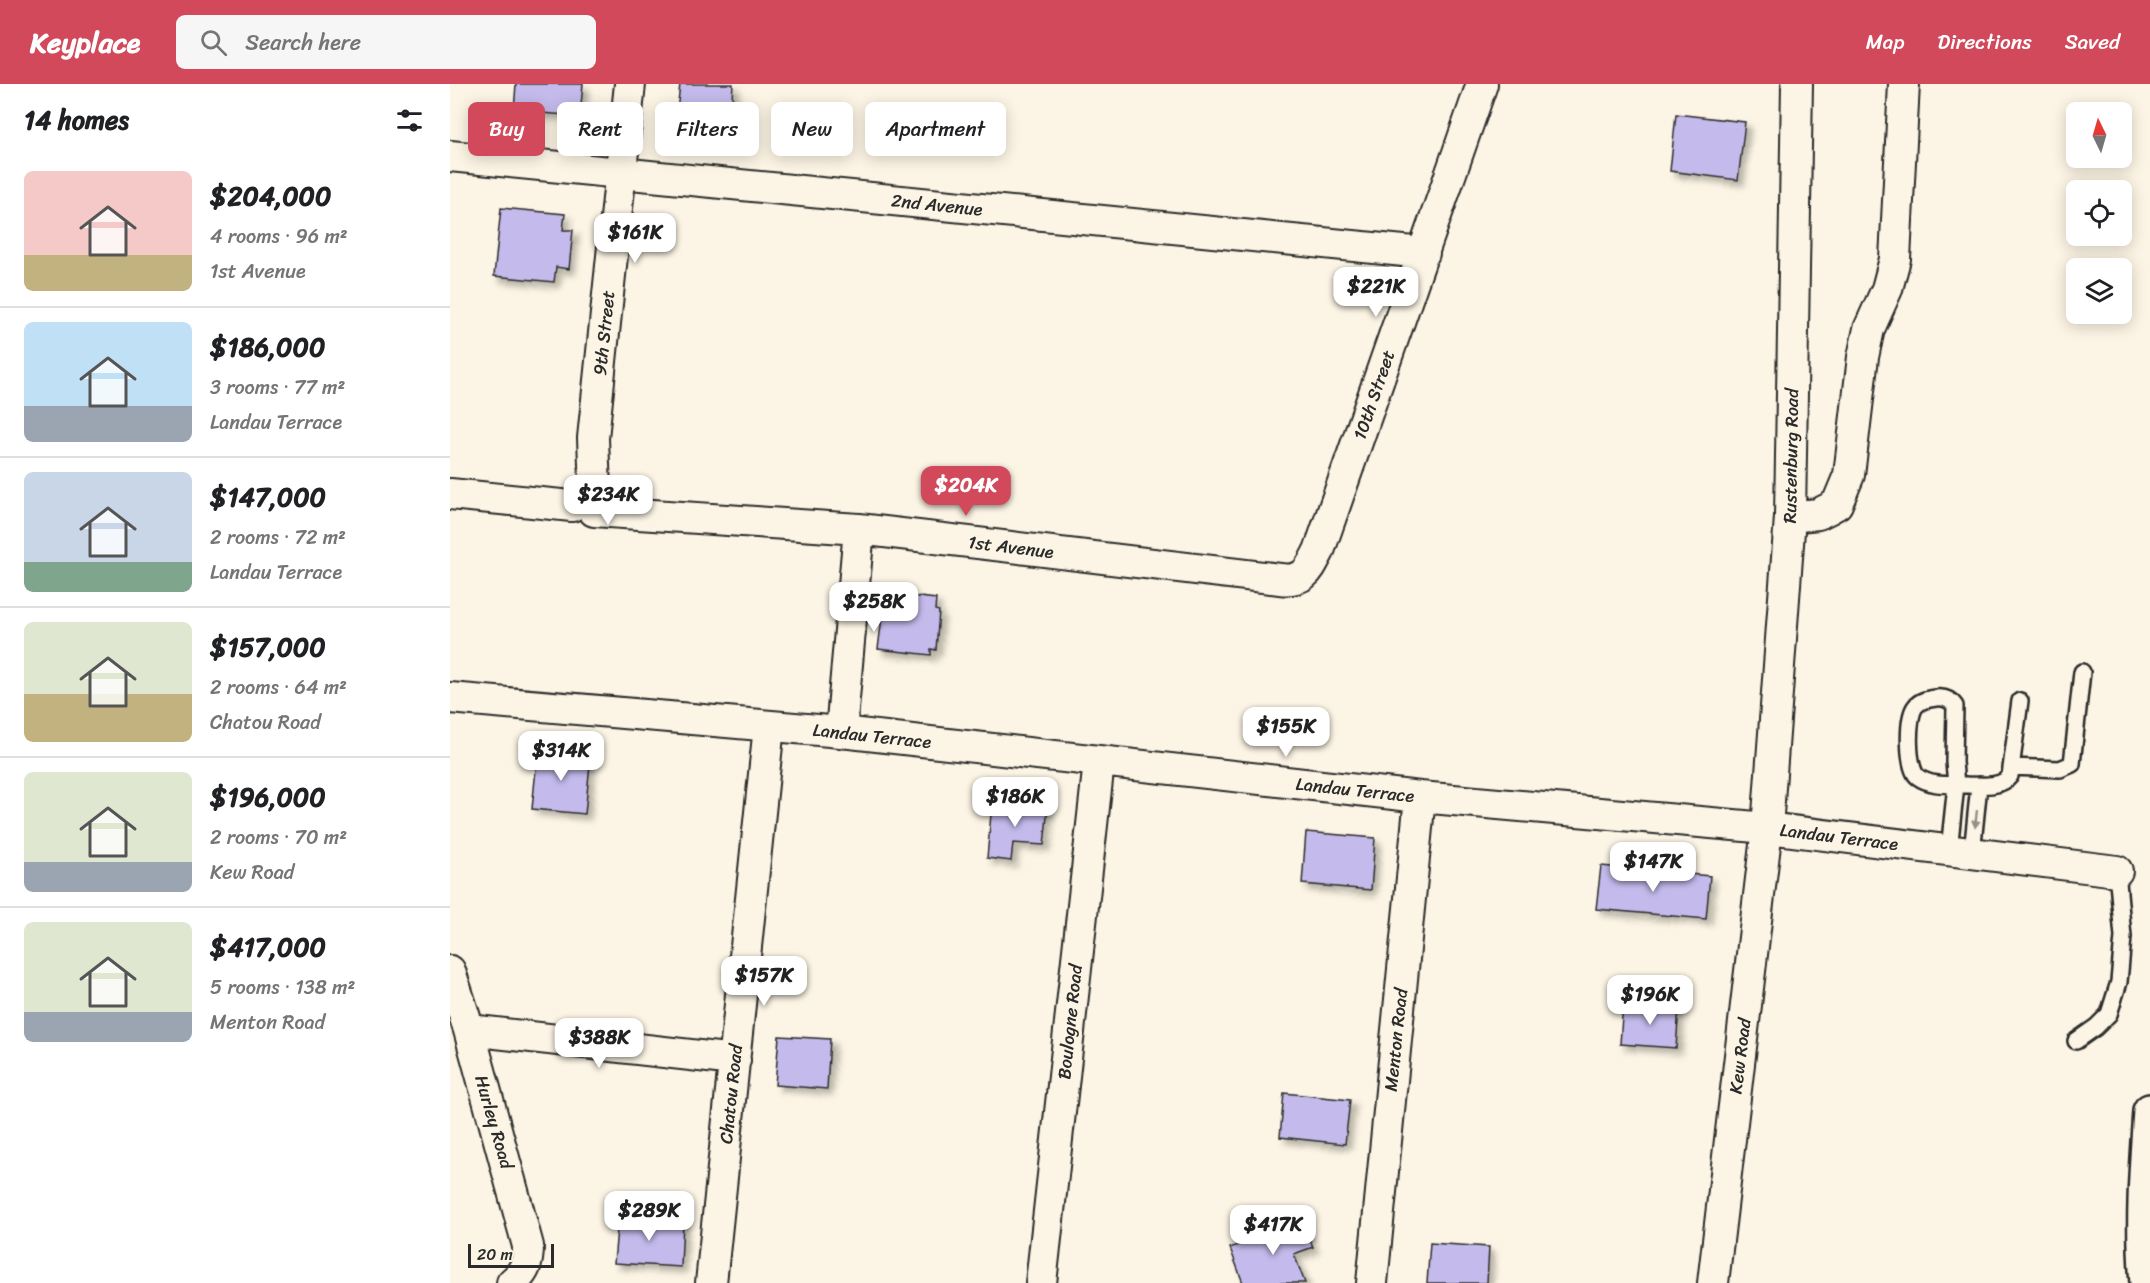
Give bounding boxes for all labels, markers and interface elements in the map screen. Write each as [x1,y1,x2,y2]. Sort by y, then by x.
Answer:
search box [176,15,596,69]
text: Keyplace [30,18,140,67]
text: Search here [245,23,361,62]
text: Map [1866,23,1904,61]
text: Directions [1937,23,2032,61]
text: Saved [2065,23,2120,61]
icon: search [197,26,230,59]
text: 14 homes [24,97,129,143]
chip: Buy [468,102,545,156]
chip: Rent [557,102,643,156]
chip: Filters [655,102,759,156]
chip: New [771,102,853,156]
chip: Apartment [865,102,1006,156]
north arrow [2066,102,2132,168]
map controls [2066,102,2132,324]
icon: filters [393,104,426,137]
text: $204,000 [210,173,331,219]
button: locate [2066,180,2132,246]
street label: 2nd Avenue [890,184,985,226]
icon: home [72,195,144,267]
pin: $161K [593,213,677,264]
text: $161K [608,215,662,250]
text: 4 rooms · 96 m² [210,219,348,254]
text: 1st Avenue [210,254,306,289]
button: layers [2066,258,2132,324]
pin: $221K [1334,267,1418,318]
text: $221K [1347,269,1405,304]
street label: 9th Street [584,289,624,377]
text: $186,000 [210,324,325,370]
icon: home [72,346,144,418]
street label: 10th Street [1344,346,1404,444]
text: 3 rooms · 77 m² [210,370,345,405]
street label: Rustenburg Road [1774,387,1808,524]
text: Landau Terrace [210,405,342,440]
pin: $204K [924,466,1008,517]
text: $204K [935,468,997,503]
text: $147,000 [210,474,326,520]
pin: $234K [566,475,650,526]
text: $234K [578,477,638,512]
icon: home [72,496,144,568]
text: 2 rooms · 72 m² [210,520,346,555]
street label: 1st Avenue [966,526,1056,568]
text: Landau Terrace [210,555,342,590]
pin: $258K [832,582,916,633]
text: $258K [843,584,905,619]
text: $157,000 [210,624,326,670]
icon: home [72,646,144,718]
text: 2 rooms · 64 m² [210,670,347,705]
text: Chatou Road [210,705,321,740]
pin: $155K [1244,707,1328,758]
text: $155K [1257,709,1315,744]
street label: Landau Terrace [811,714,933,758]
pin: $314K [519,731,603,782]
text: $314K [532,733,590,768]
street label: Landau Terrace [1294,768,1416,812]
text: $196,000 [210,774,326,820]
pin: $186K [973,777,1057,828]
text: $186K [986,779,1044,814]
icon: home [72,796,144,868]
one-way arrow [1971,810,1981,829]
street label: Landau Terrace [1778,814,1900,860]
text: 2 rooms · 70 m² [210,820,347,855]
pin: $147K [1611,842,1695,893]
text: $147K [1624,844,1682,879]
text: Kew Road [210,855,294,890]
text: $417,000 [210,924,326,970]
icon: home [72,946,144,1018]
pin: $157K [722,956,806,1007]
text: $157K [735,958,793,993]
street label: Boulogne Road [1048,961,1092,1081]
text: 5 rooms · 138 m² [210,970,355,1005]
pin: $196K [1608,975,1692,1026]
text: $196K [1621,977,1679,1012]
street label: Menton Road [1375,985,1417,1093]
text: Menton Road [210,1005,325,1040]
street label: Kew Road [1719,1015,1761,1096]
pin: $388K [557,1018,641,1069]
text: $388K [569,1020,629,1055]
street label: Chatou Road [710,1041,752,1145]
street label: Hurley Road [465,1071,523,1174]
pin: $289K [607,1191,691,1242]
text: $289K [618,1193,680,1228]
pin: $417K [1231,1205,1315,1256]
text: $417K [1244,1207,1302,1242]
text: 20 m [477,1240,513,1269]
scale bar [468,1241,554,1268]

